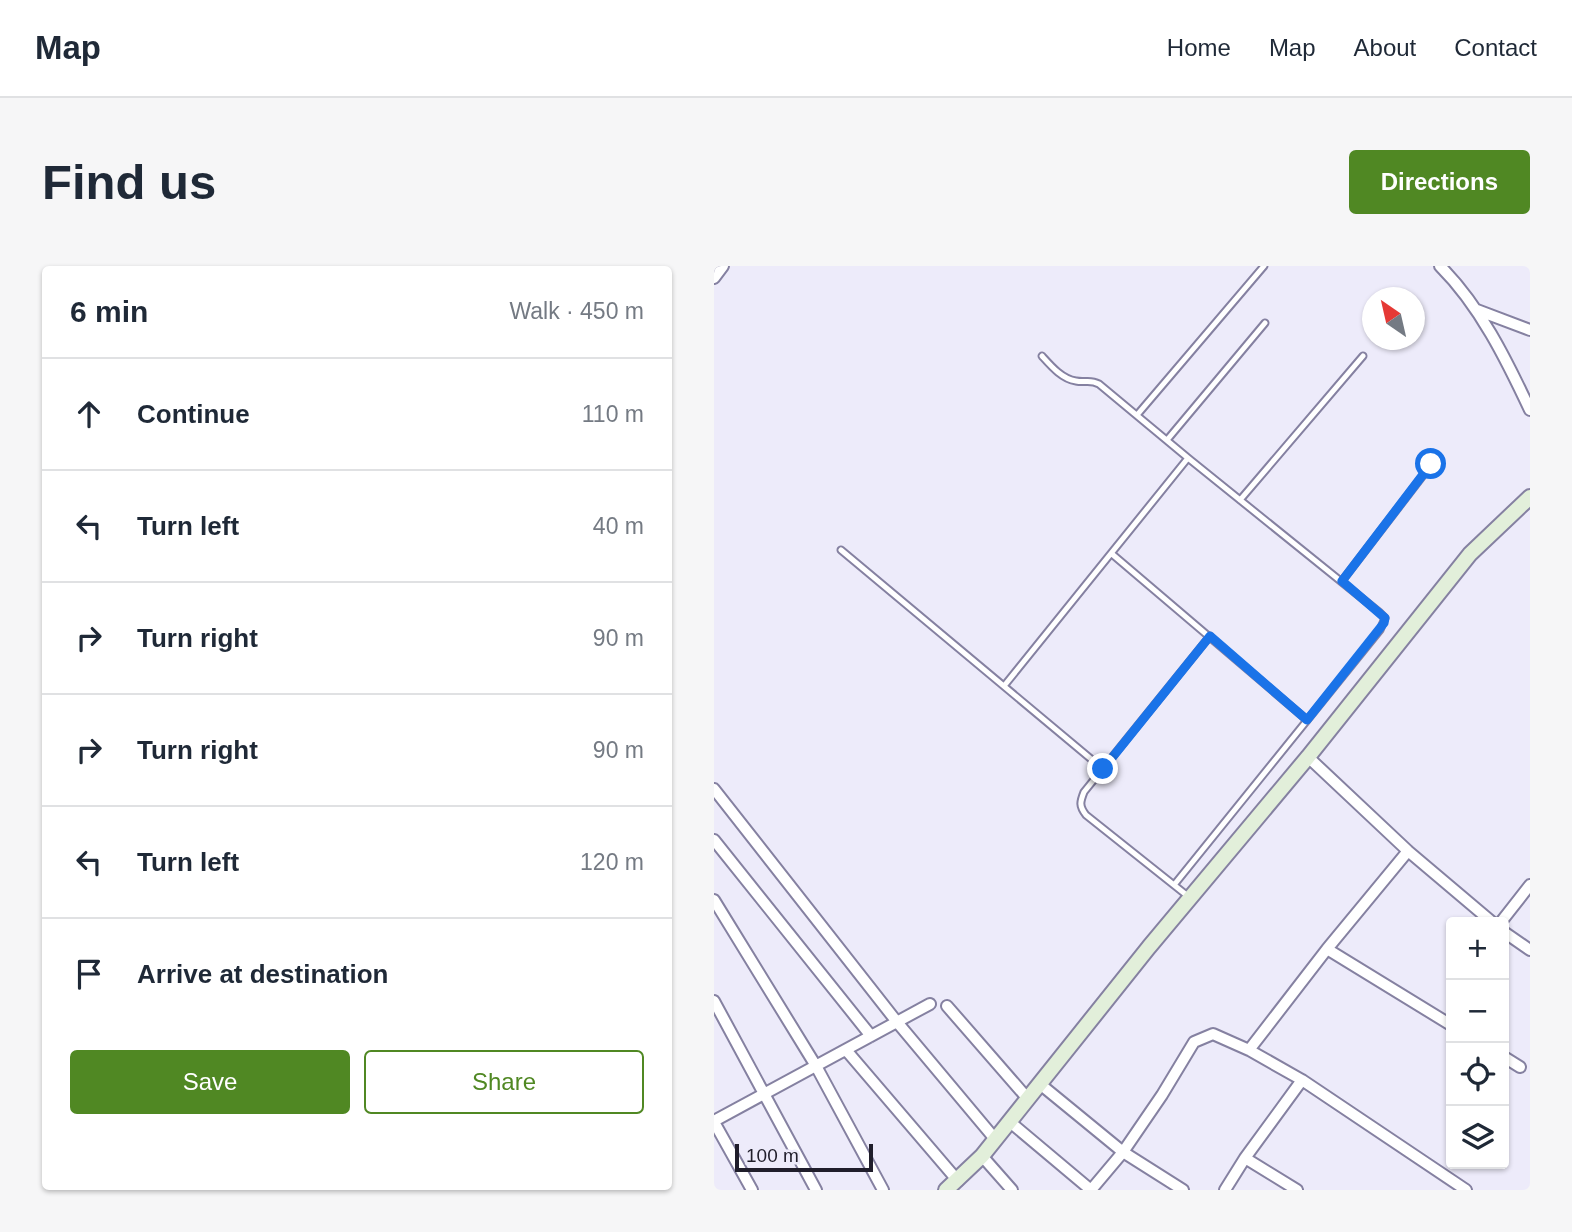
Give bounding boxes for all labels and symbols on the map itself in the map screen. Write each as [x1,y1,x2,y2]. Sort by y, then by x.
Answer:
north arrow [1362,287,1425,350]
route start [1415,448,1446,479]
route end [1087,753,1118,784]
scale bar [735,1141,873,1173]

